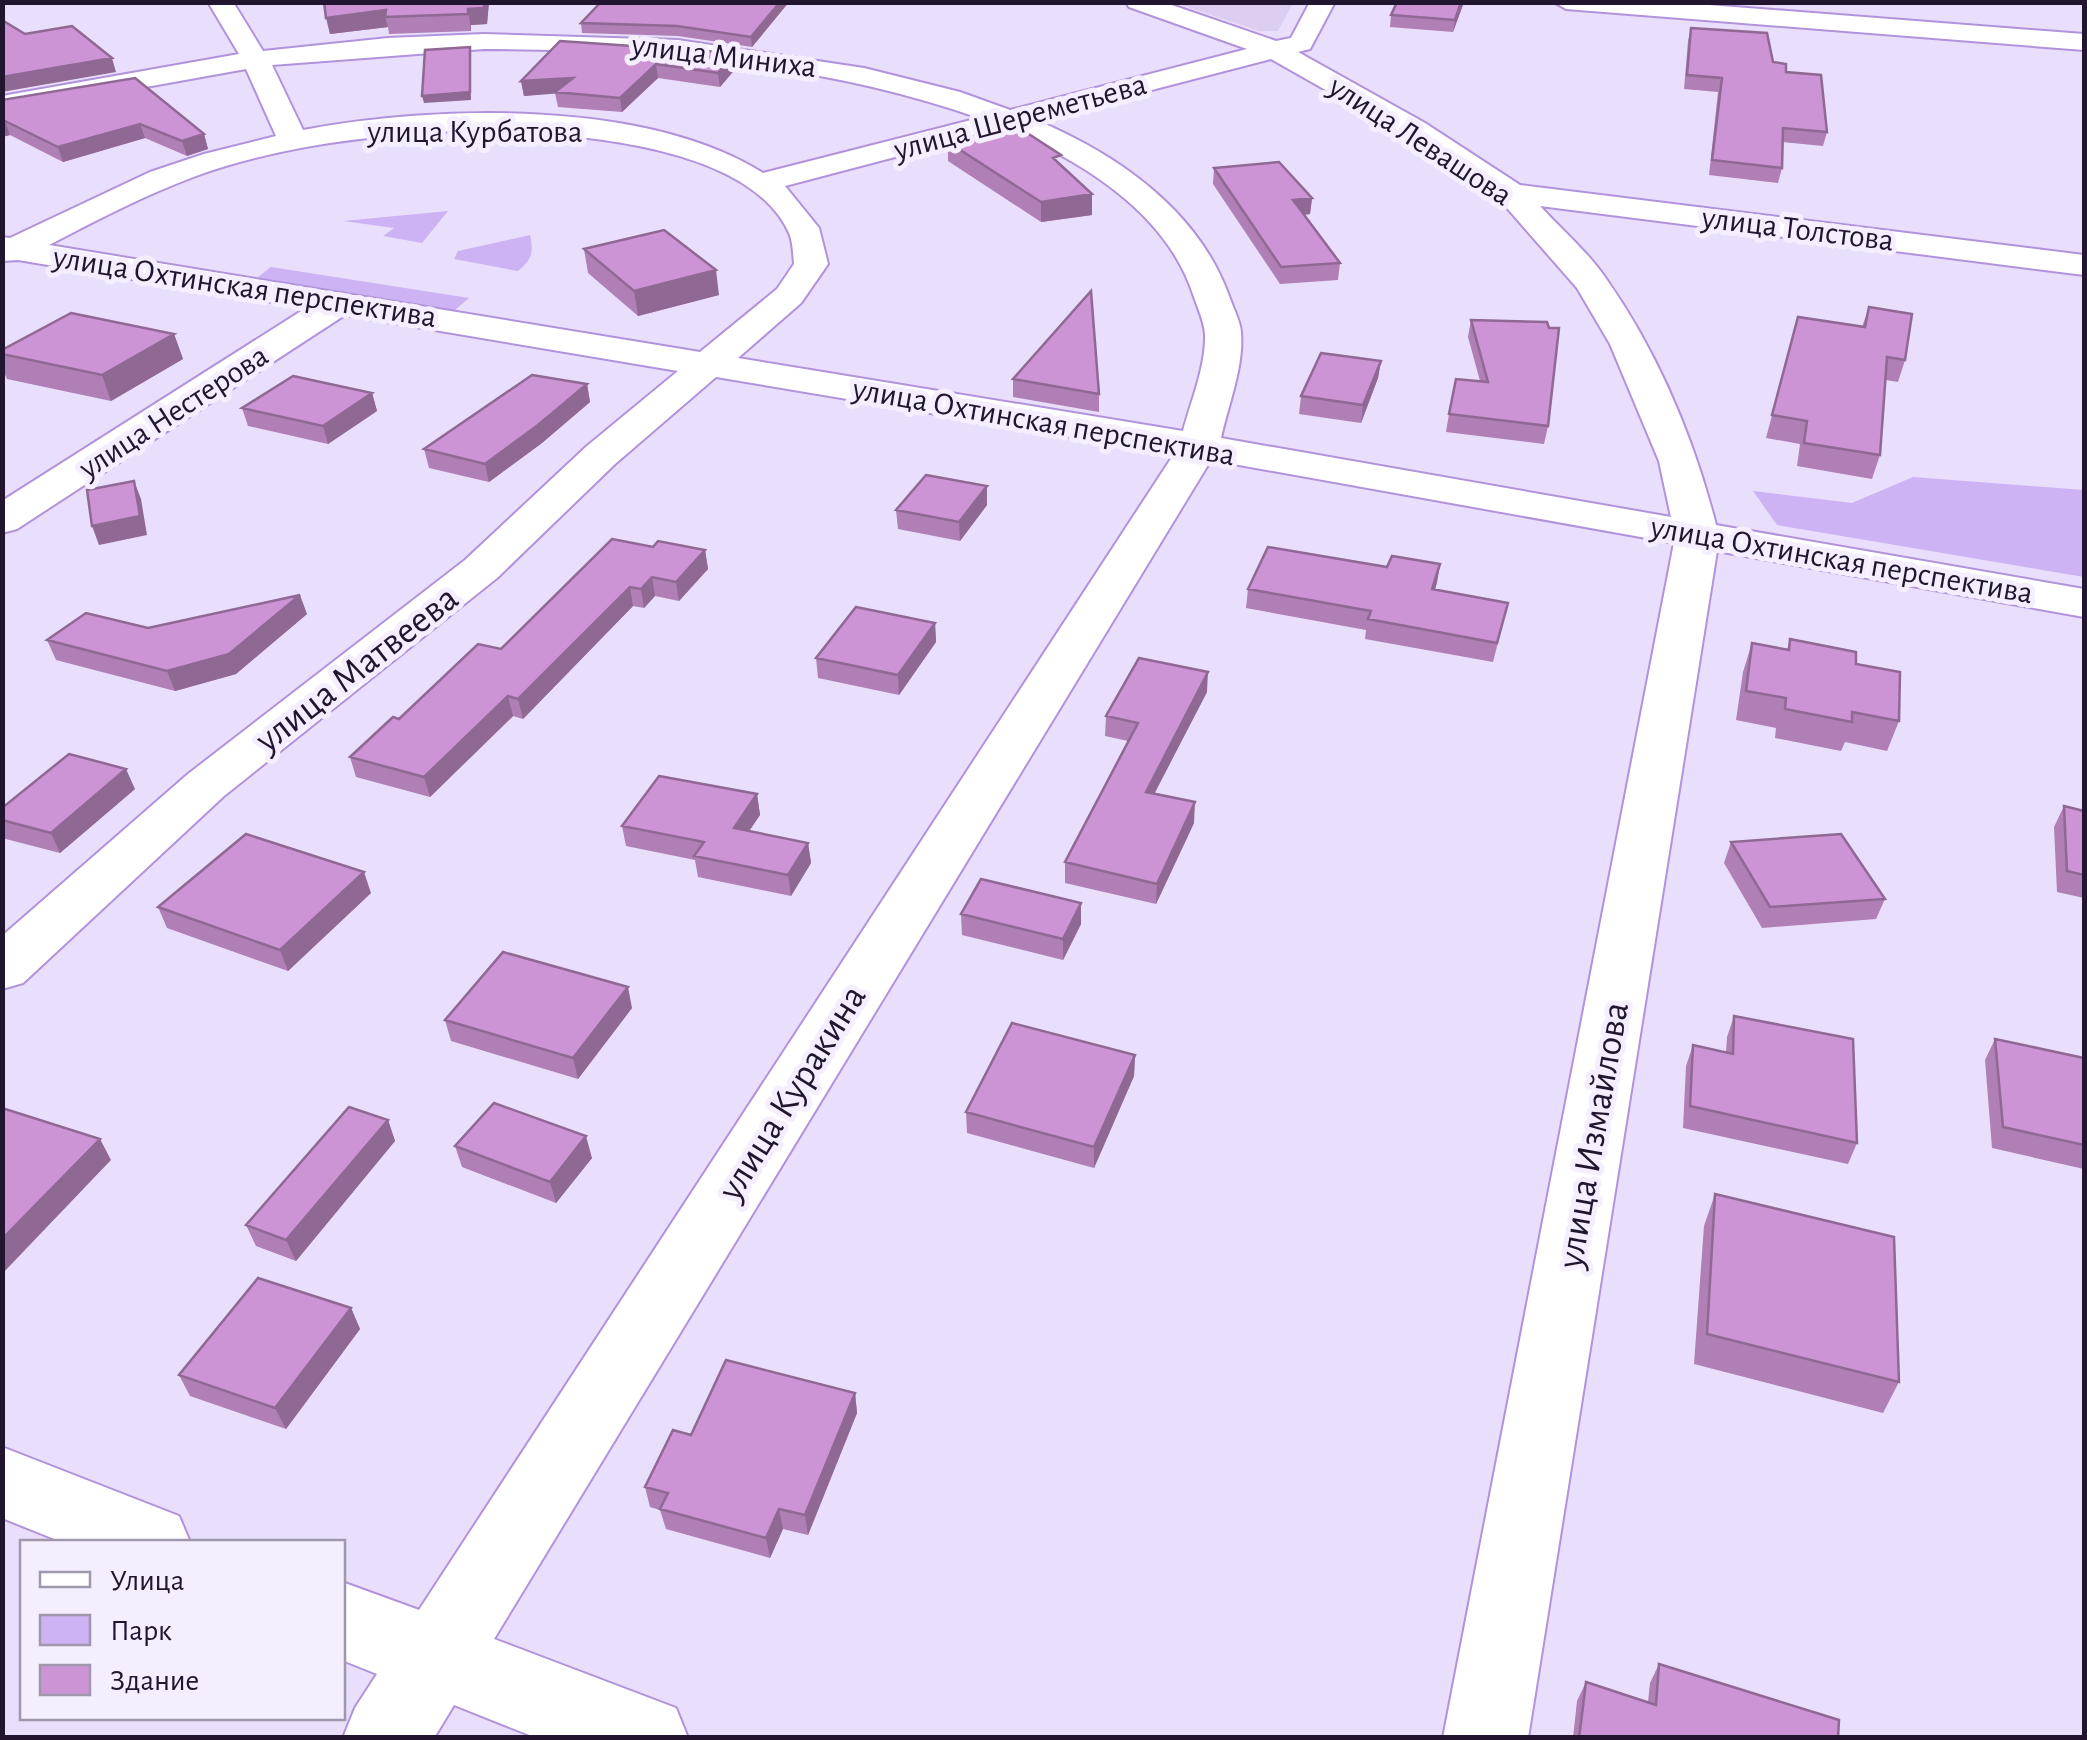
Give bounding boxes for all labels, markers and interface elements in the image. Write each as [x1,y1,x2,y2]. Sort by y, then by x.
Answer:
street label: улица Миниха [629,29,818,83]
street label: улица Шереметьева [890,68,1150,166]
street label: улица Левашова [1322,69,1518,212]
street label: улица Курбатова [366,116,583,148]
street label: улица Толстова [1699,201,1896,257]
street label: улица Охтинская перспектива [50,241,439,333]
street label: улица Нестерова [73,339,274,485]
street label: улица Охтинская перспектива [849,372,1237,471]
street label: улица Охтинская перспектива [1647,510,2035,609]
street label: улица Матвеева [248,579,466,761]
street label: улица Куракина [711,979,874,1208]
street label: улица Измайлова [1552,999,1636,1272]
legend [20,1540,345,1720]
text: Улица [110,1566,185,1596]
text: Парк [110,1616,172,1646]
text: Здание [110,1666,199,1696]

